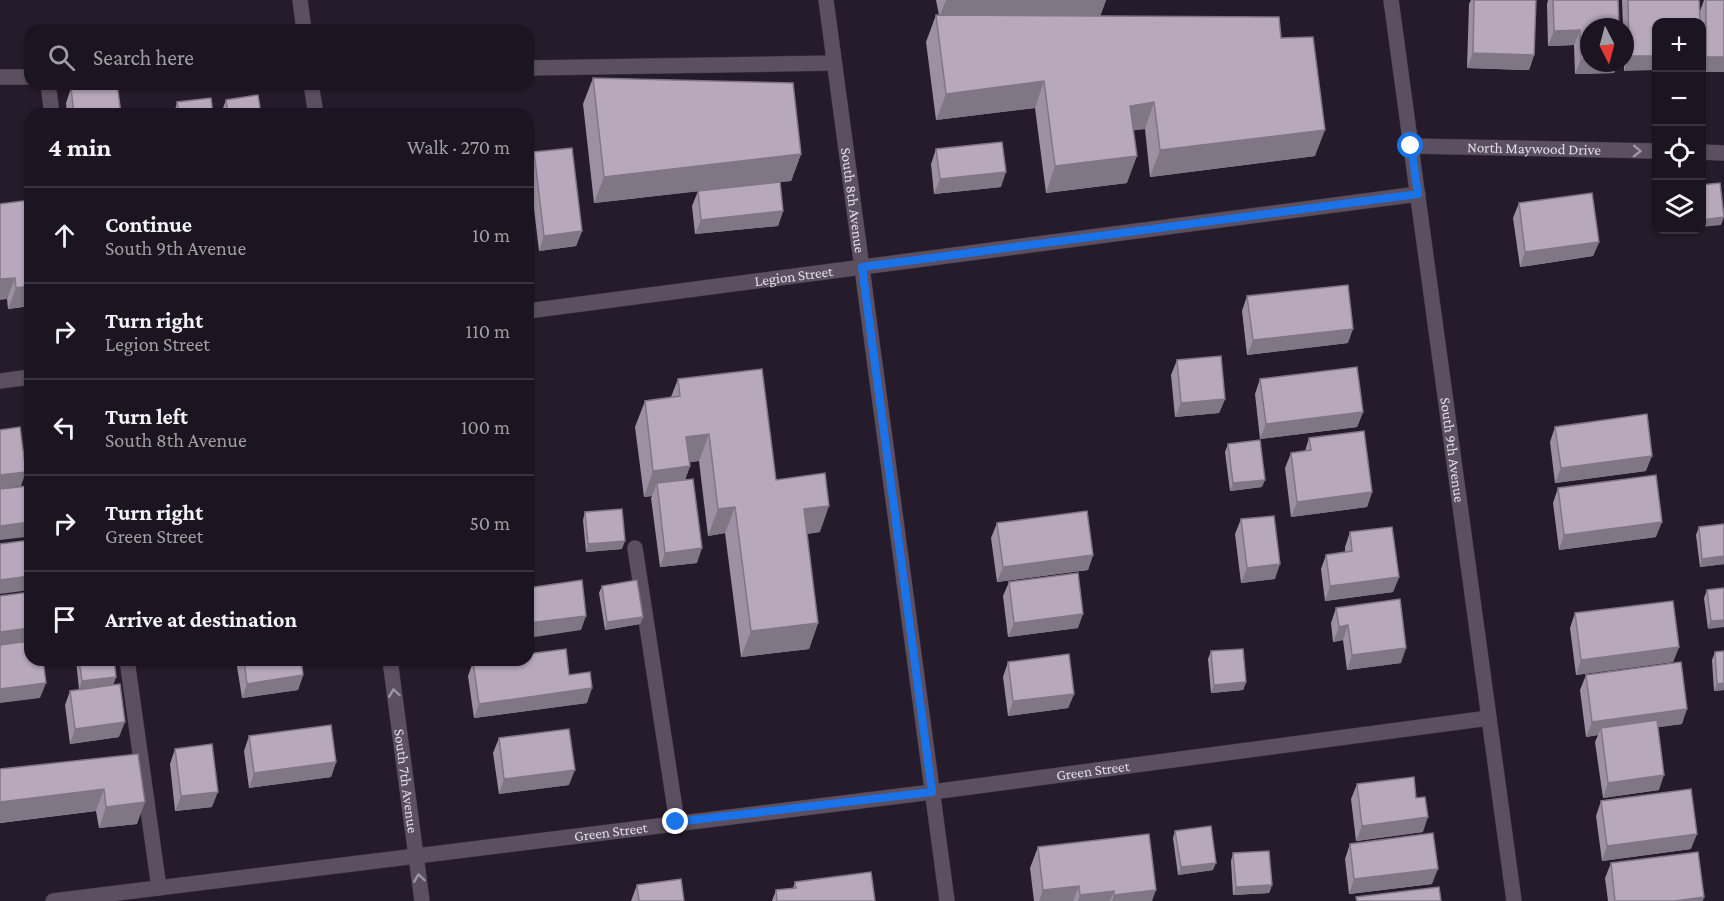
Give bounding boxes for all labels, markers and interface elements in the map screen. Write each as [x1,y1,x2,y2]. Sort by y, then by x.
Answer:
north arrow [1580,18,1634,72]
map controls [1652,18,1706,234]
button: + [1652,18,1706,72]
search box [24,24,534,90]
icon: search [45,41,78,74]
text: Search here [93,45,194,70]
button: − [1652,72,1706,126]
button: locate [1652,126,1706,180]
route start [1397,132,1423,158]
text: 4 min [48,133,112,162]
text: Walk · 270 m [407,136,510,158]
street label: North Maywood Drive [1467,139,1602,158]
one-way arrow [1633,145,1642,157]
street label: South 8th Avenue [838,146,868,254]
button: layers [1652,180,1706,234]
text: Continue [105,212,192,237]
icon: ahead [48,219,81,252]
text: 10 m [472,224,510,246]
text: South 9th Avenue [105,237,246,259]
street label: Legion Street [754,263,835,289]
text: Turn right [105,308,203,333]
icon: right [48,315,81,348]
text: 110 m [466,320,510,342]
text: Legion Street [105,333,210,355]
street label: South 9th Avenue [1437,396,1468,504]
text: Turn left [105,404,188,429]
icon: left [48,411,81,444]
text: 100 m [461,416,510,438]
text: South 8th Avenue [105,429,247,451]
text: Turn right [105,500,203,525]
icon: right [48,507,81,540]
text: 50 m [469,512,510,534]
text: Green Street [105,525,203,547]
icon: arrive [48,603,81,636]
text: Arrive at destination [105,607,297,632]
one-way arrow [388,689,401,698]
street label: South 7th Avenue [391,728,421,835]
street label: Green Street [1055,758,1131,783]
route end [662,808,688,834]
street label: Green Street [573,819,649,844]
one-way arrow [413,874,425,883]

